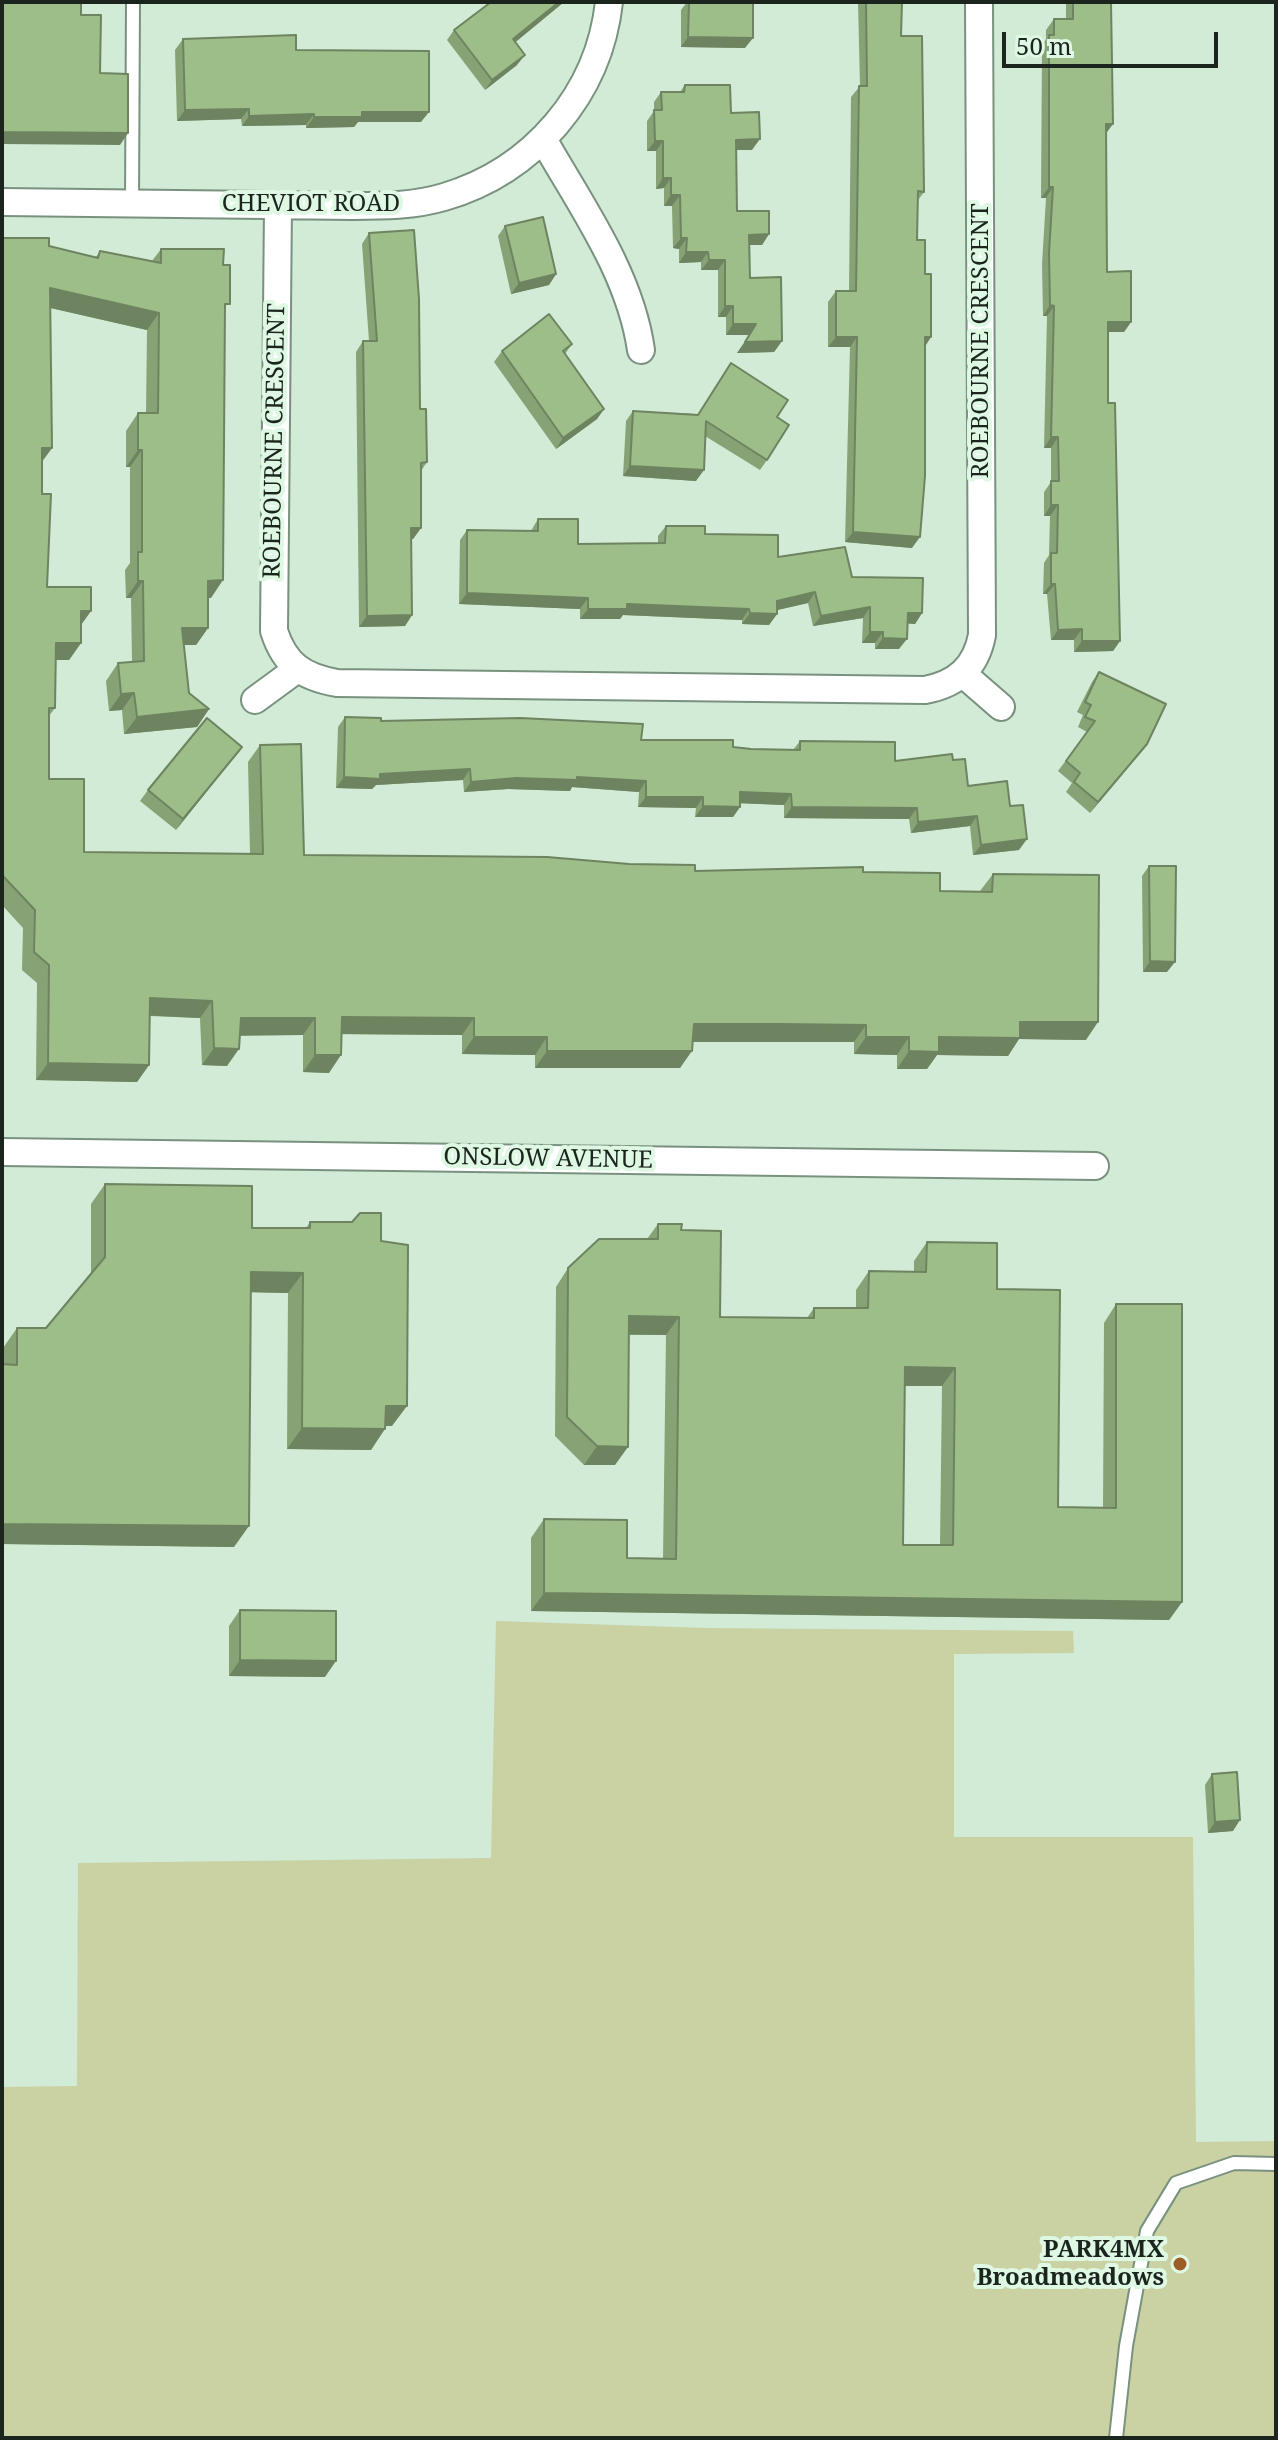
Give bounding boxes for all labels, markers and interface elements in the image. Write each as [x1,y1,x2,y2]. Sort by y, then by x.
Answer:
scale bar [1006,16,1222,66]
text: 50 m [1016,29,1072,62]
street label: CHEVIOT ROAD [222,190,400,218]
street label: ROEBOURNE CRESCENT [967,203,995,479]
street label: ROEBOURNE CRESCENT [258,303,292,579]
street label: ONSLOW AVENUE [443,1143,653,1175]
place label: PARK4MX Broadmeadows [976,2236,1164,2292]
marker: PARK4MX Broadmeadows [1171,2255,1189,2273]

